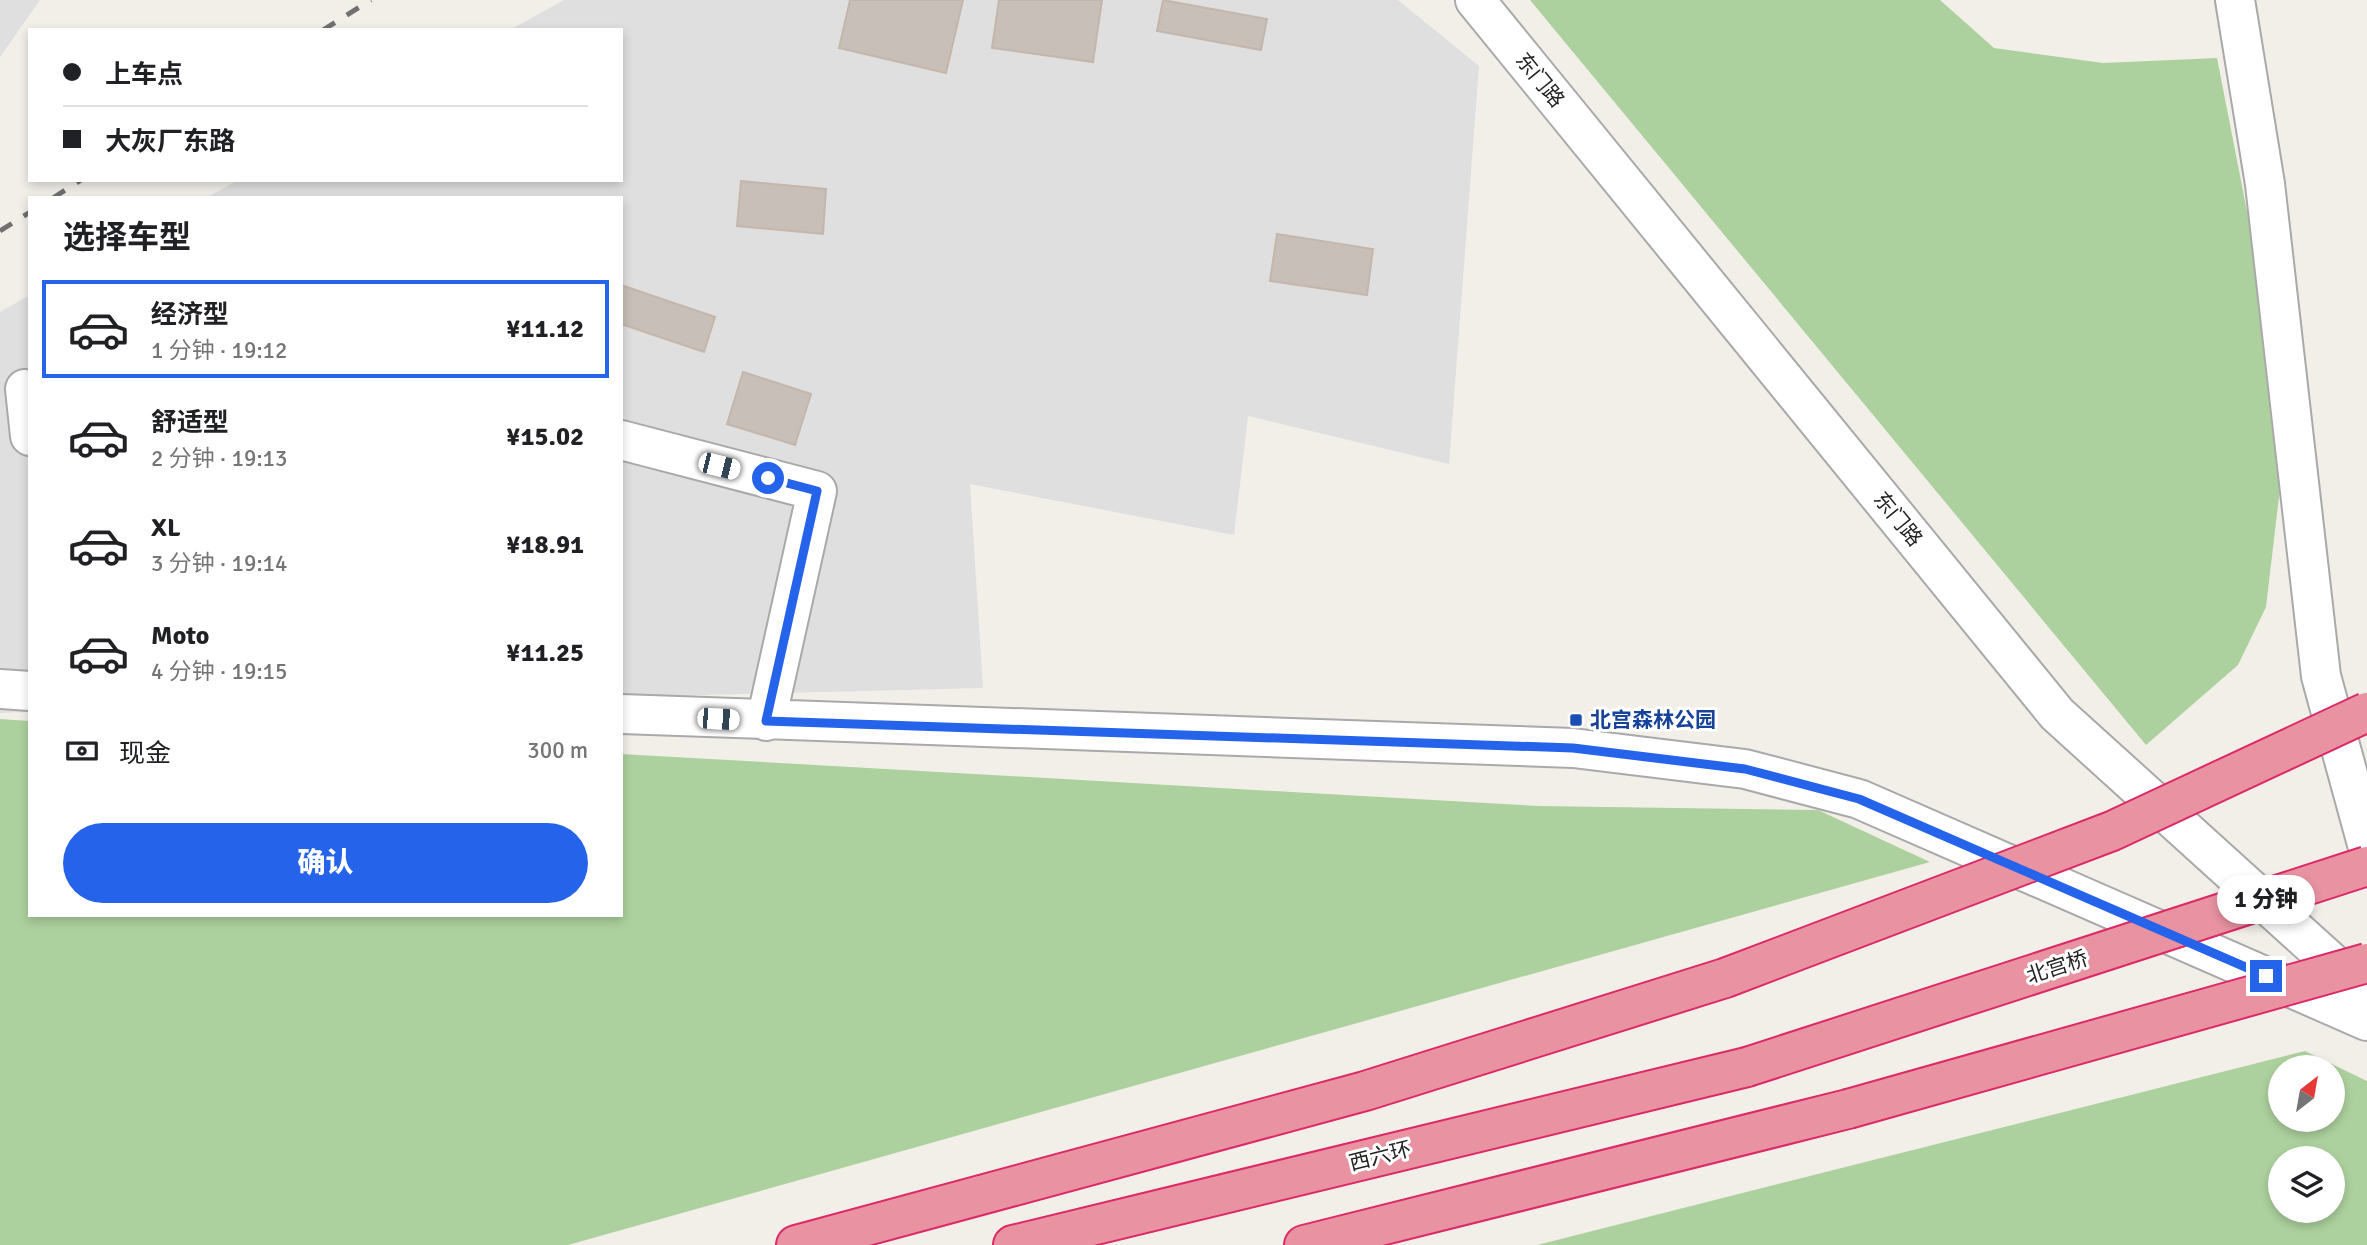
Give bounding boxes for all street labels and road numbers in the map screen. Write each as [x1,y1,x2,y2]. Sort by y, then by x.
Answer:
street label: 东门路 [1510,47,1570,113]
street label: 东门路 [1868,486,1928,552]
street label: 北宫桥 [2023,945,2091,989]
street label: 西六环 [1346,1136,1414,1176]

